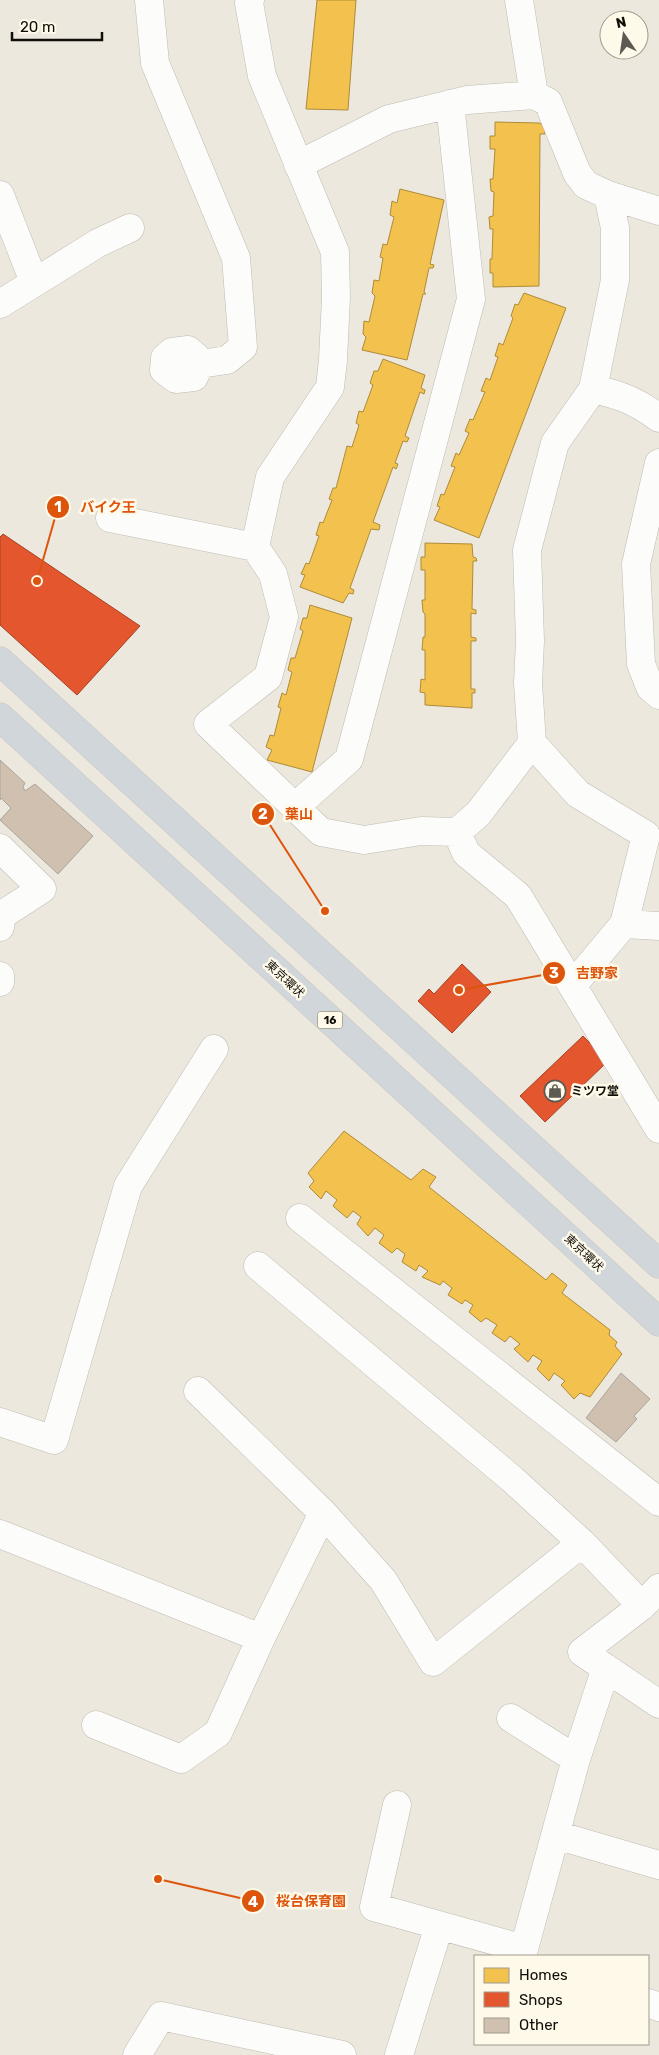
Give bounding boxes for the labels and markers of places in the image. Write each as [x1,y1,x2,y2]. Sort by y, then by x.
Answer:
callout: バイク王 [45,493,146,522]
callout: 葉山 [250,800,323,829]
callout: 吉野家 [541,959,628,988]
shop icon: ミツワ堂 [543,1079,567,1103]
place label: ミツワ堂 [571,1084,619,1098]
callout: 桜台保育園 [241,1887,356,1916]

